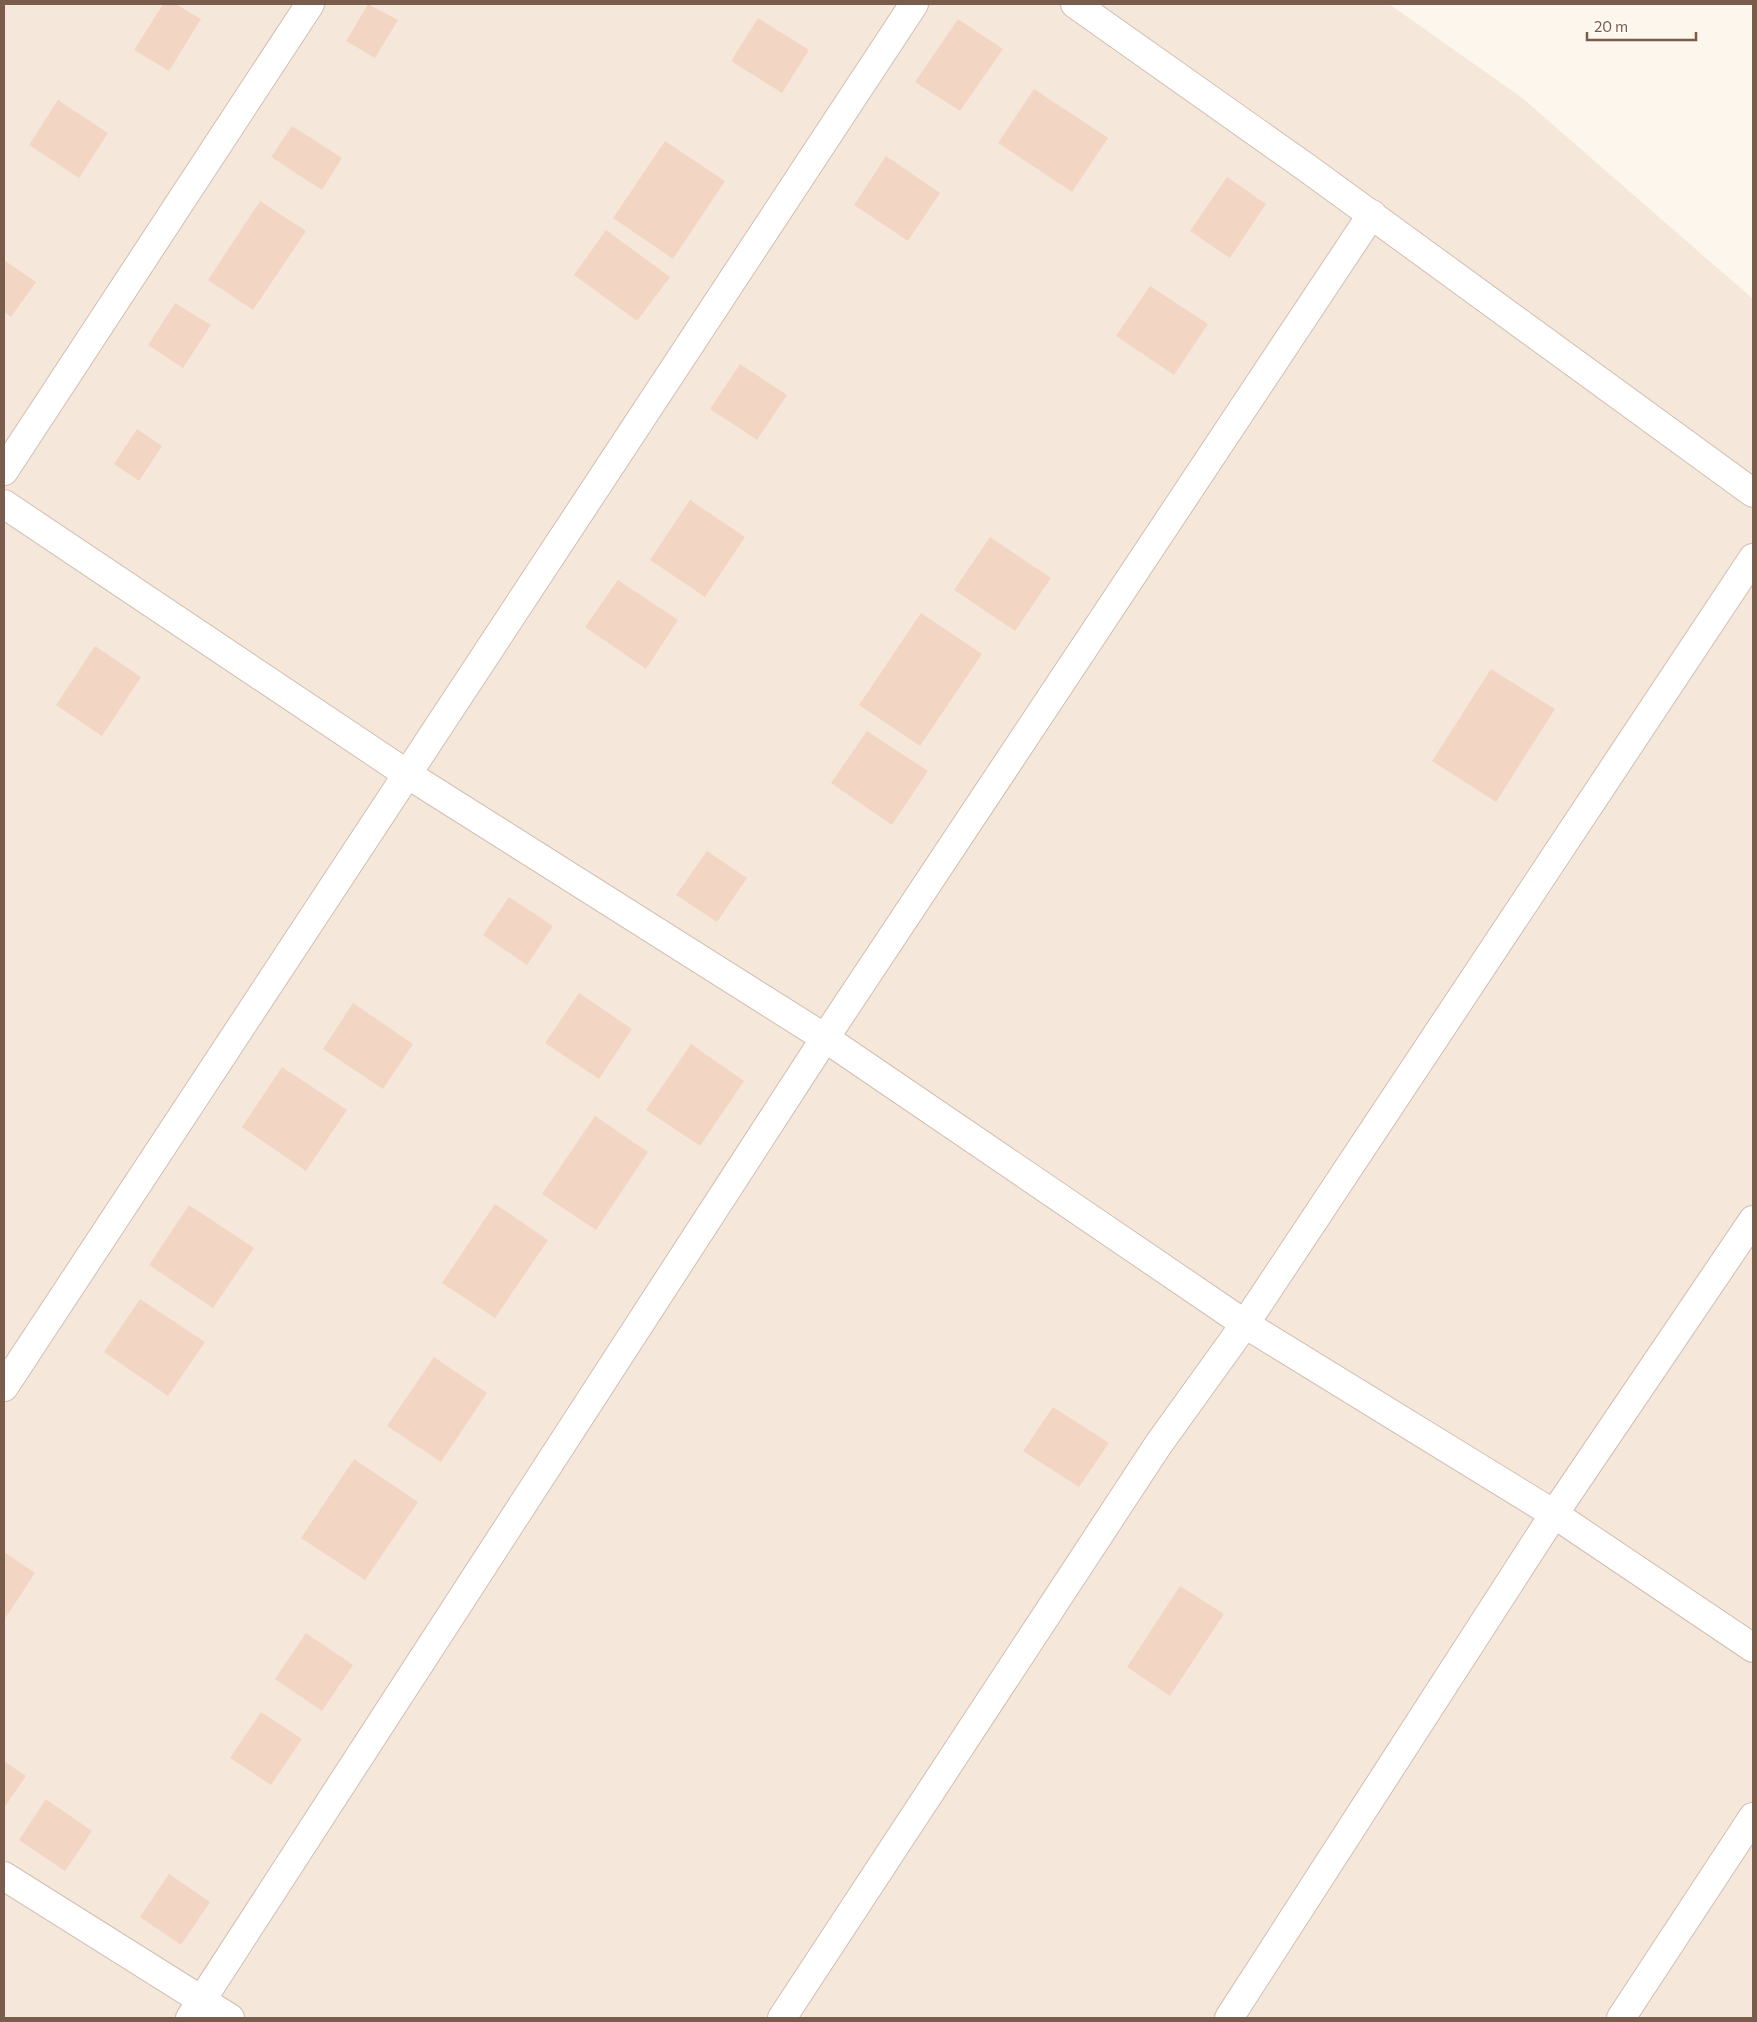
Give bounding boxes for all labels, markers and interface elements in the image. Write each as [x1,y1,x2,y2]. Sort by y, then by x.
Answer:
scale bar [1587,10,1696,42]
text: 20 m [1594,17,1628,35]

